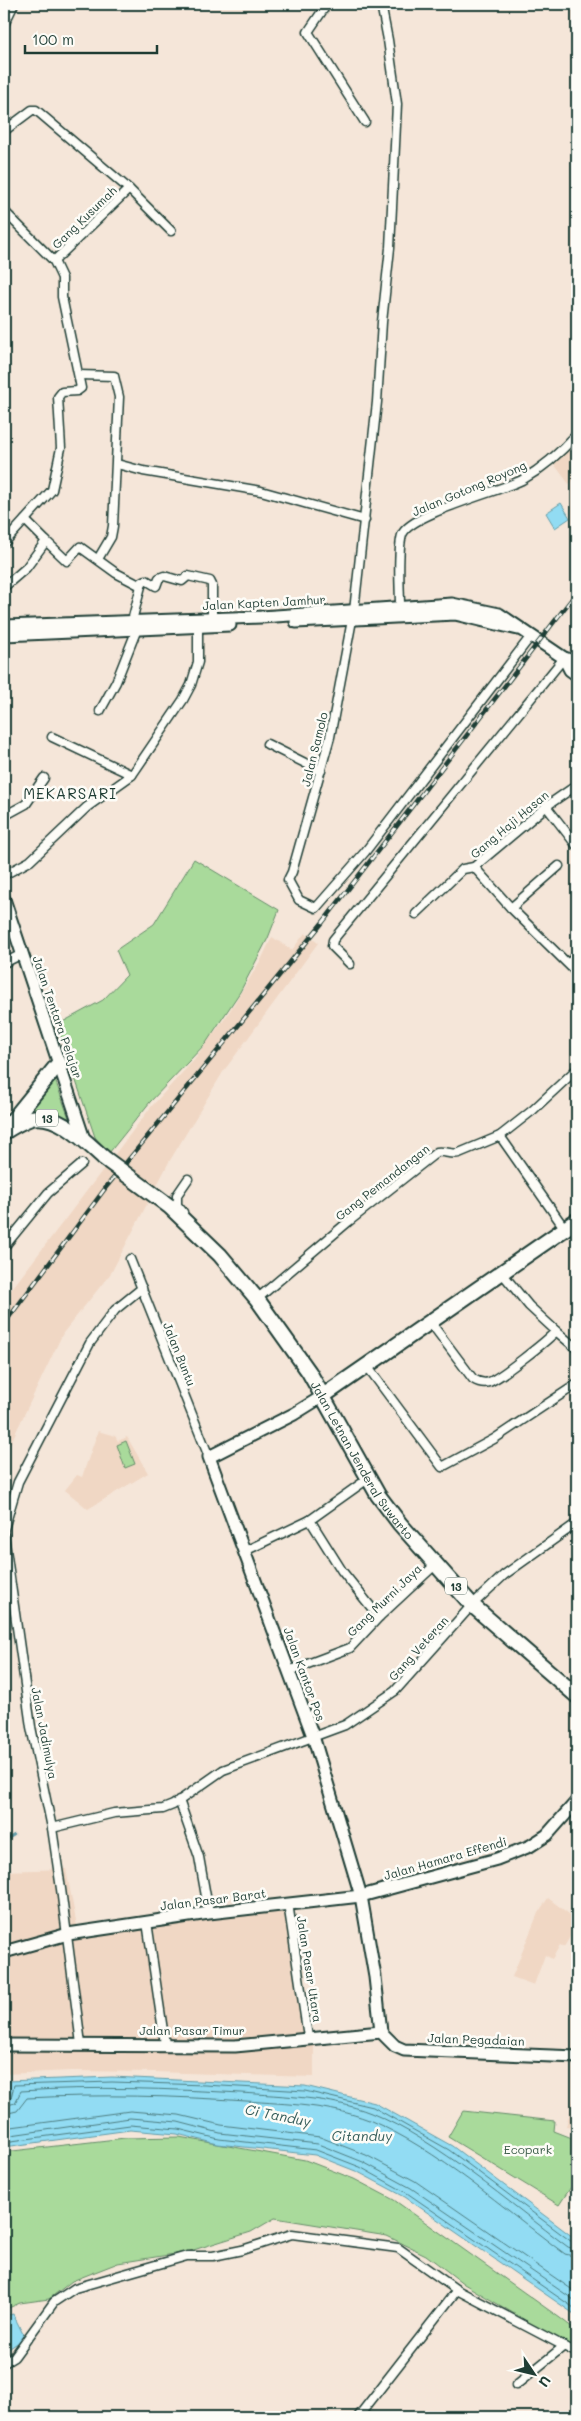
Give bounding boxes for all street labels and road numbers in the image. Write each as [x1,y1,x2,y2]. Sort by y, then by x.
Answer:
street label: Gang Kusumah [48,182,120,252]
street label: Jalan Gotong Royong [409,457,529,519]
street label: Jalan Kapten Jamhur [202,591,326,613]
street label: Jalan Samolo [297,710,331,788]
street label: Gang Haji Hasan [467,787,551,861]
street label: Jalan Tentara Pelajar [29,954,87,1080]
road number: 13 [36,1110,58,1126]
street label: Gang Pemandangan [332,1140,432,1224]
street label: Jalan Buntu [160,1320,200,1388]
street label: Jalan Letnan Jenderal Suwarto [308,1378,418,1542]
street label: Gang Murni Jaya [343,1560,425,1640]
road number: 13 [445,1578,467,1594]
street label: Gang Veteran [385,1612,451,1684]
street label: Jalan Kantor Pos [281,1625,330,1723]
street label: Jalan Jadimulya [28,1686,62,1780]
street label: Jalan Hamara Effendi [382,1833,508,1883]
street label: Jalan Pasar Barat [159,1885,267,1913]
street label: Jalan Pasar Utara [294,1915,326,2023]
street label: Jalan Pasar Timur [139,2022,245,2038]
street label: Jalan Pegadaian [427,2029,525,2049]

